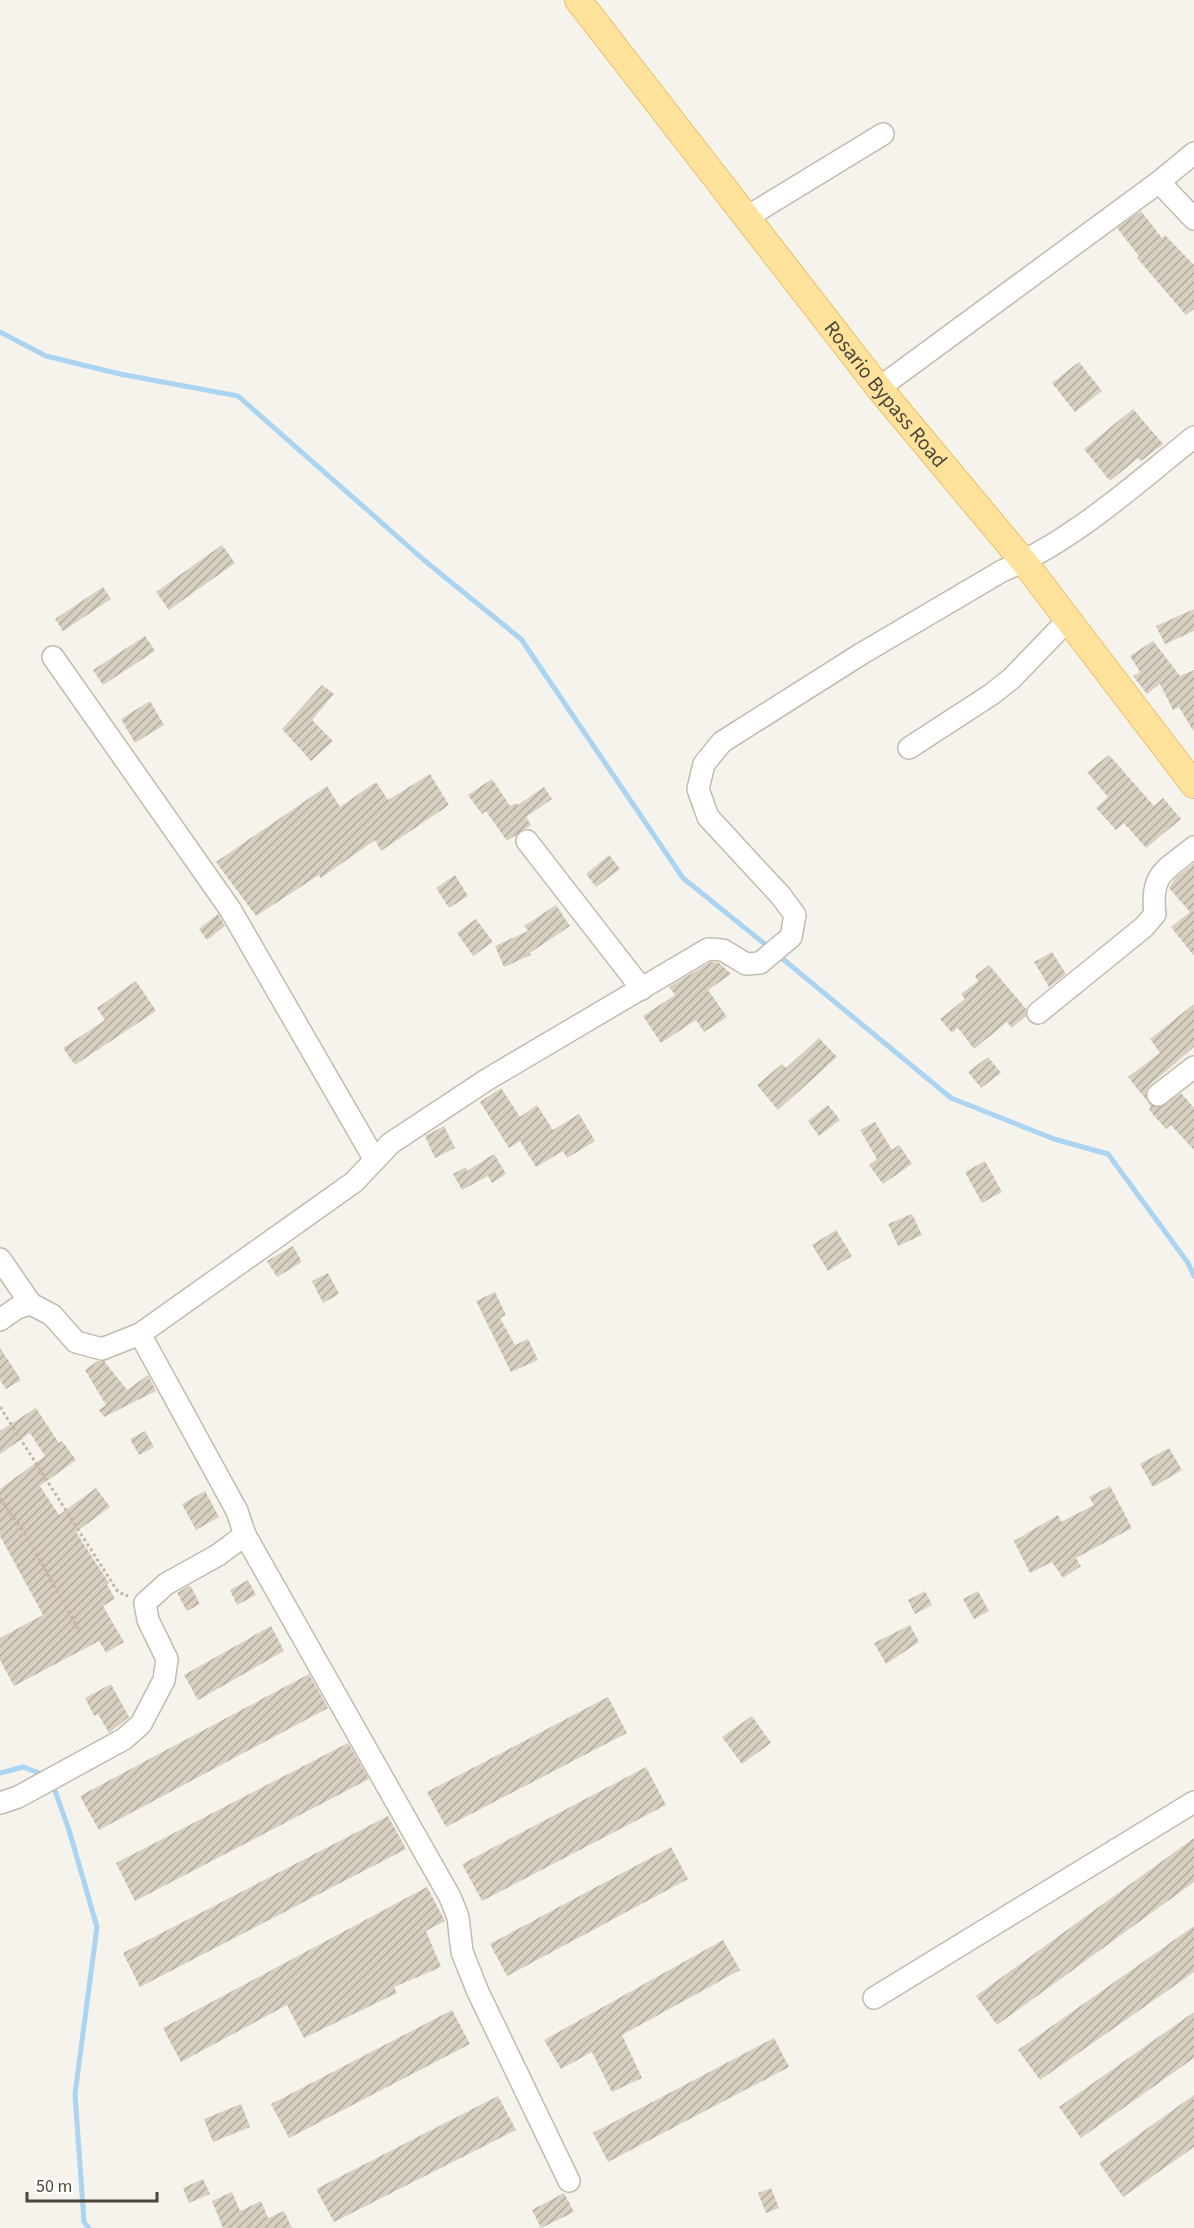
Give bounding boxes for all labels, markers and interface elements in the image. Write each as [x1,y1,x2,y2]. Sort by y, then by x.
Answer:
street label: Rosario Bypass Road [817,314,954,474]
scale bar [27,2165,158,2203]
text: 50 m [36,2174,72,2199]

